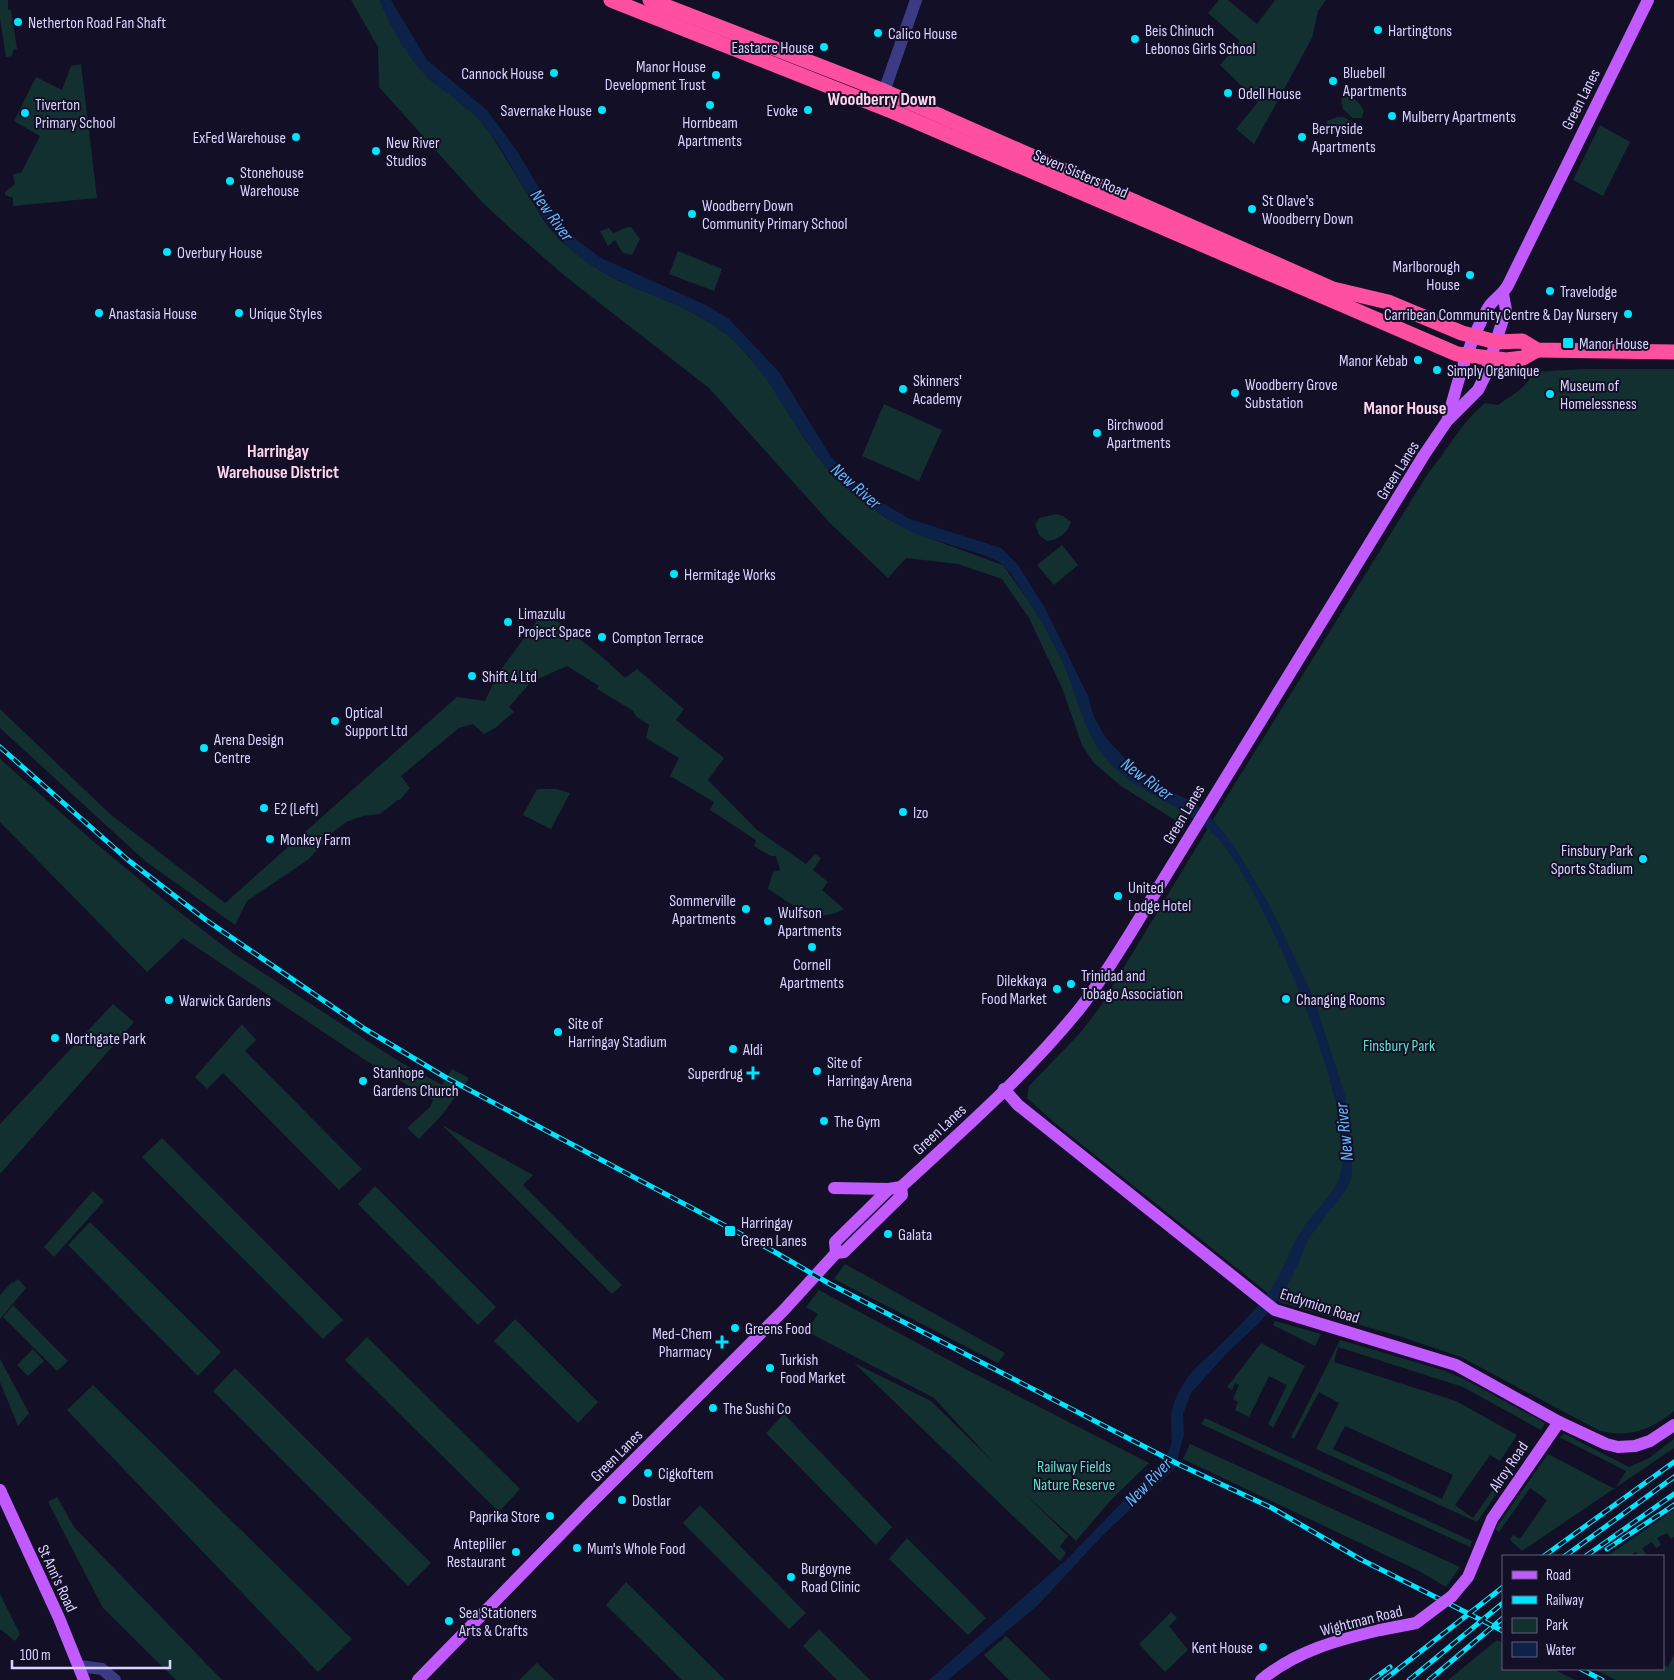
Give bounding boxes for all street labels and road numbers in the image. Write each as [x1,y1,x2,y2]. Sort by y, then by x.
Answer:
street label: Green Lanes [1558,66,1605,133]
street label: Seven Sisters Road [1030,146,1131,203]
street label: Green Lanes [1373,438,1424,504]
street label: Green Lanes [1159,781,1209,848]
street label: Green Lanes [910,1101,971,1159]
street label: Endymion Road [1277,1285,1362,1328]
street label: Green Lanes [587,1426,647,1486]
street label: Alroy Road [1485,1438,1533,1496]
street label: St Ann's Road [33,1542,80,1615]
street label: Wightman Road [1318,1602,1404,1641]

